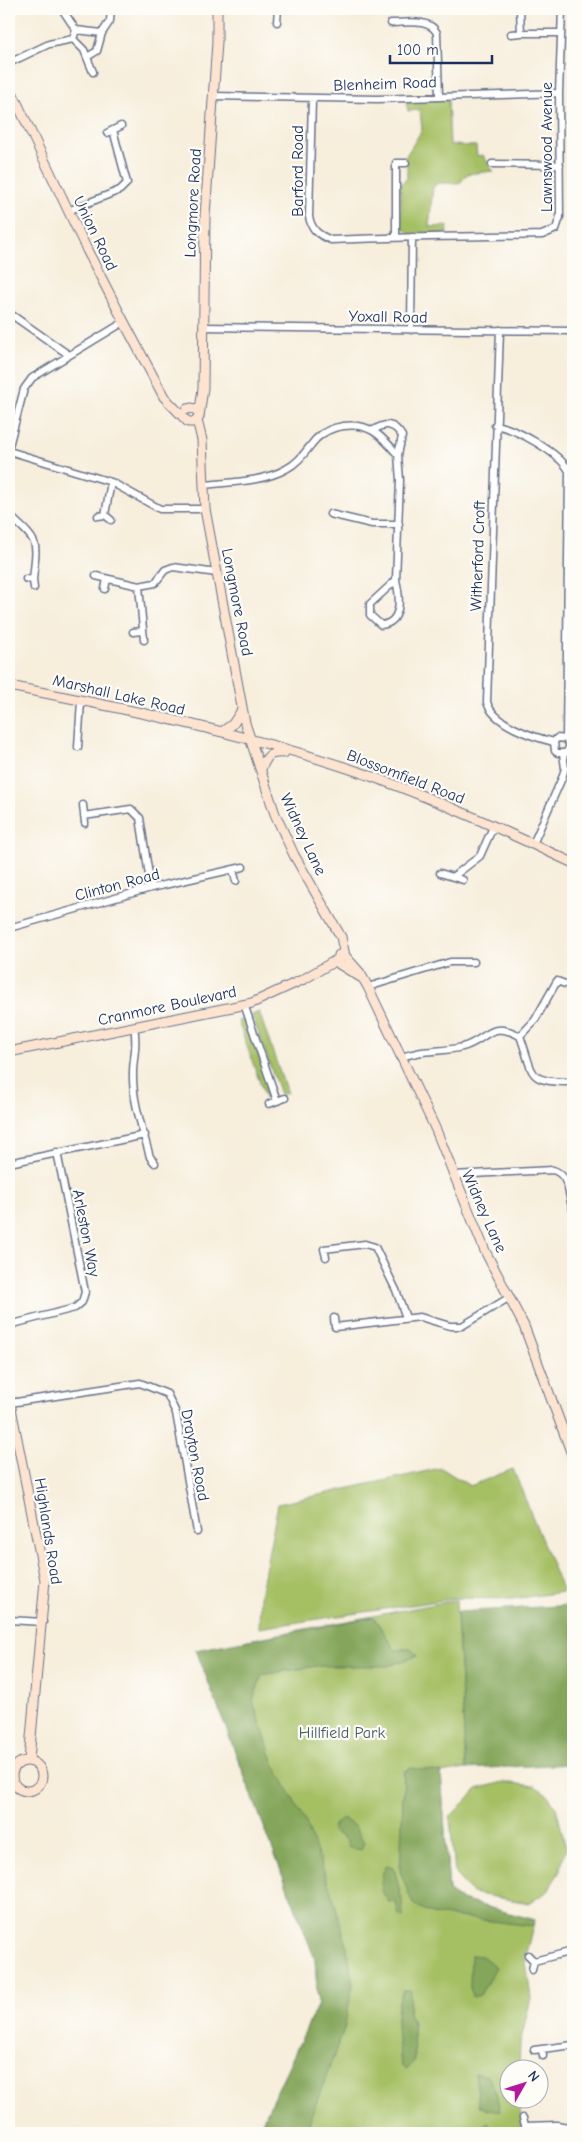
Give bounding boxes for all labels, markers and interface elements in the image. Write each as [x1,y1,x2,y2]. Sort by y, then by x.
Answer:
scale bar [390,32,492,64]
text: 100 m [397,41,439,59]
street label: Blenheim Road [333,73,437,95]
street label: Lawnswood Avenue [538,82,556,212]
street label: Barford Road [289,125,307,217]
street label: Longmore Road [181,148,205,258]
street label: Union Road [69,193,121,274]
street label: Yoxall Road [348,307,428,327]
street label: Witherford Croft [467,500,489,612]
street label: Longmore Road [218,547,256,657]
street label: Marshall Lake Road [51,671,187,719]
street label: Blossomfield Road [344,746,467,808]
street label: Widney Lane [276,791,330,878]
street label: Clinton Road [73,865,162,905]
street label: Cranmore Boulevard [96,983,238,1029]
street label: Widney Lane [458,1167,510,1255]
street label: Arleston Way [69,1188,103,1279]
street label: Drayton Road [177,1408,213,1502]
street label: Highlands Road [31,1476,65,1586]
park label: Hillfield Park [299,1724,385,1742]
north arrow [500,2060,550,2110]
text: N [524,2067,543,2085]

